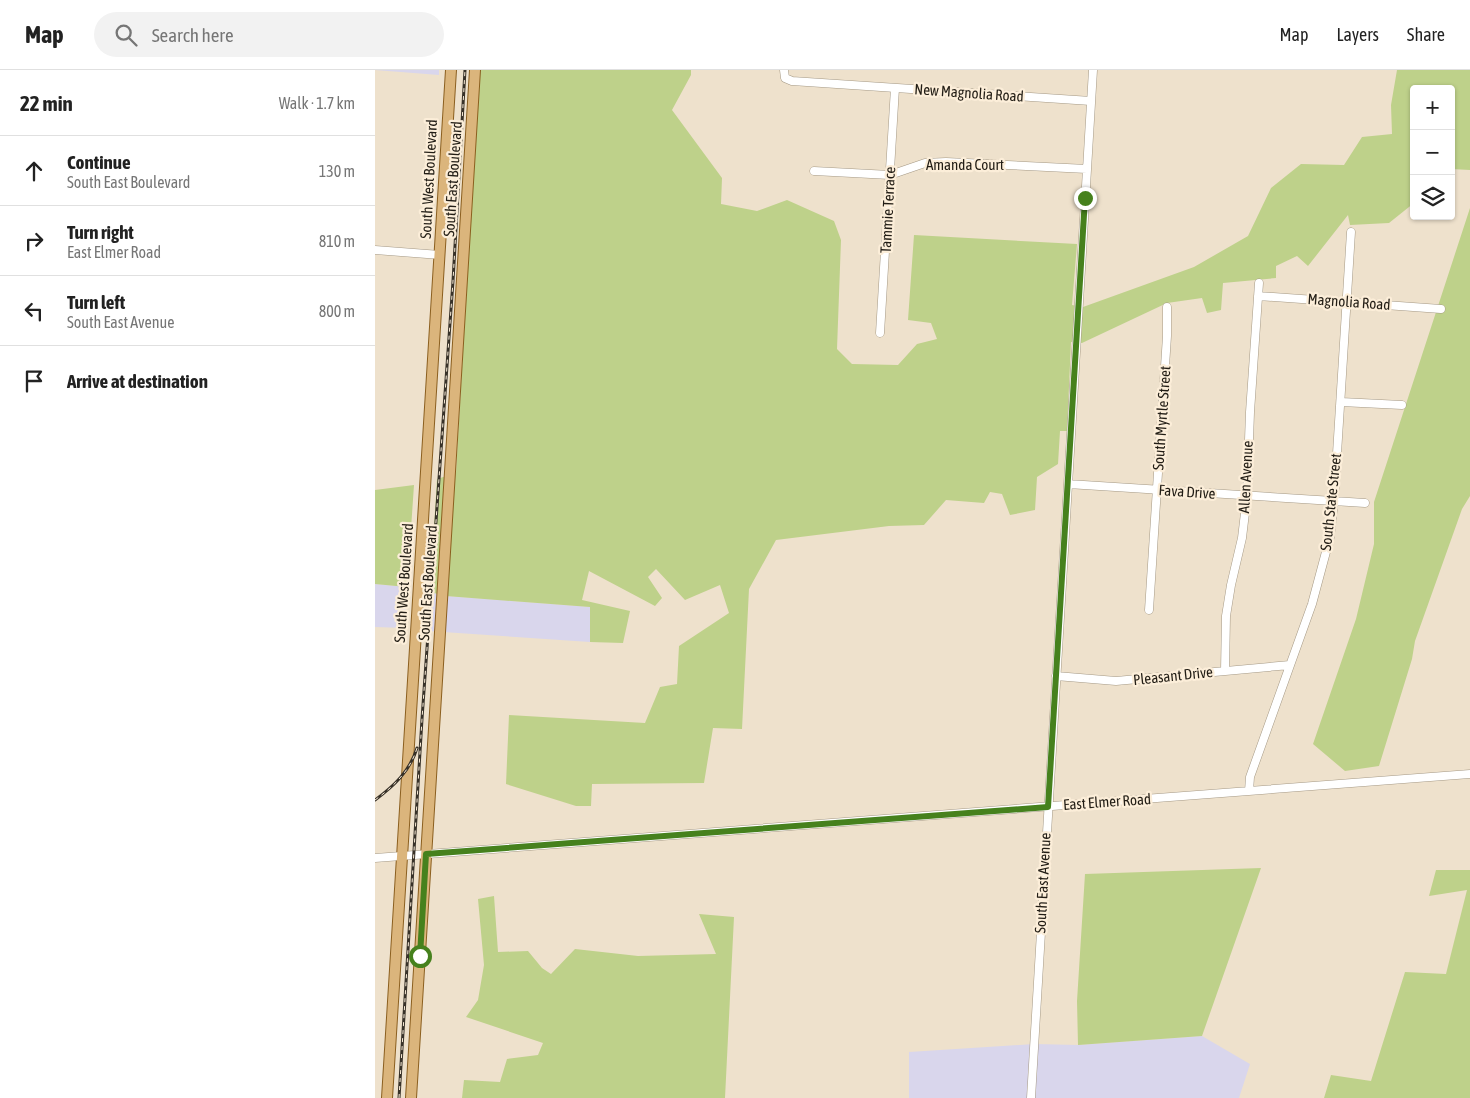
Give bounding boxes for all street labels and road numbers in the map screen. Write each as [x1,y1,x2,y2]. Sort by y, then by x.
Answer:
street label: New Magnolia Road [914,80,1024,105]
street label: South West Boulevard [417,119,440,239]
street label: South East Boulevard [440,121,465,237]
street label: Amanda Court [926,156,1004,173]
street label: Tammie Terrace [877,166,898,254]
street label: Magnolia Road [1307,290,1391,313]
street label: South Myrtle Street [1149,365,1174,471]
street label: Allen Avenue [1235,440,1256,514]
street label: South State Street [1317,452,1344,551]
street label: Fava Drive [1158,481,1216,502]
street label: South West Boulevard [391,523,416,643]
street label: South East Boulevard [415,525,440,641]
street label: Pleasant Drive [1132,663,1214,688]
street label: East Elmer Road [1062,790,1152,813]
street label: South East Avenue [1031,832,1054,934]

